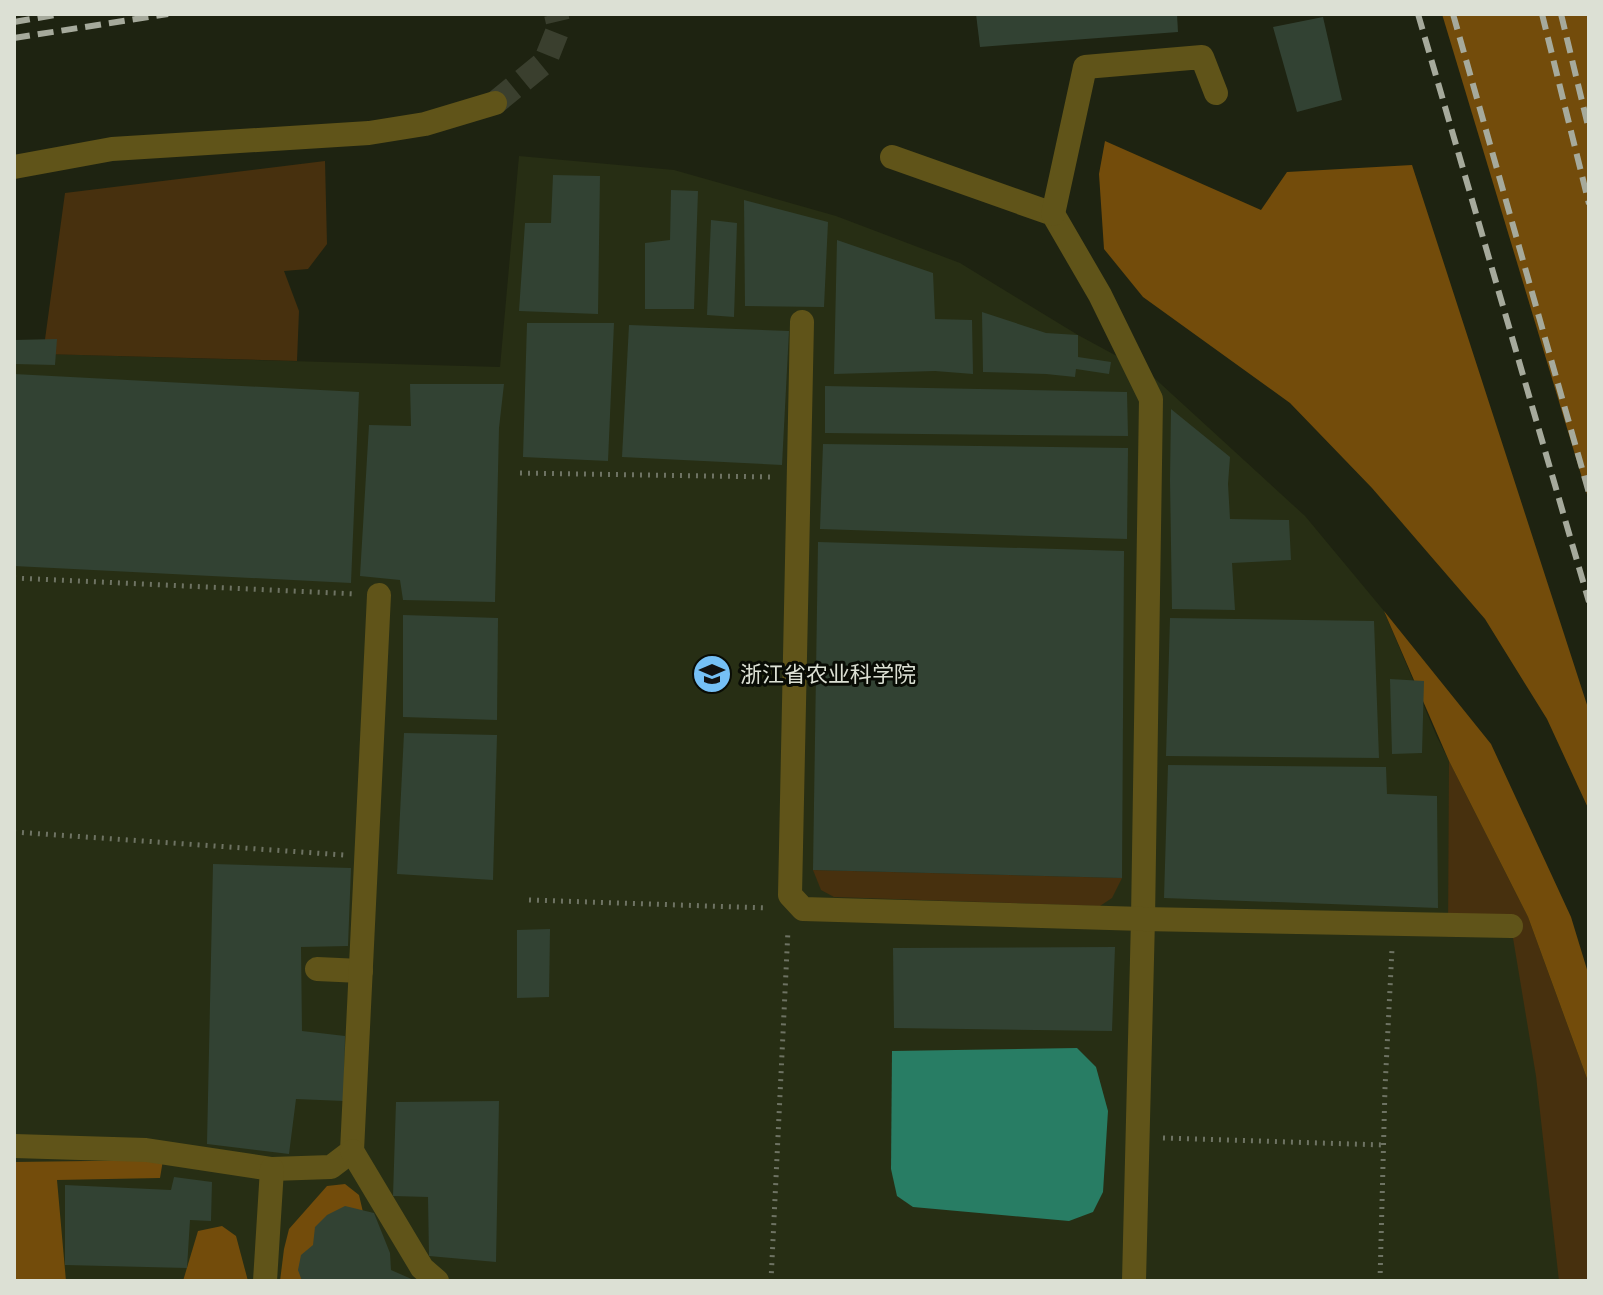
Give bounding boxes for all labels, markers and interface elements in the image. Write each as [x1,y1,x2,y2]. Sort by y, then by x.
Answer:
school or university icon: 浙江省农业科学院 [691,653,733,695]
place label: 浙江省农业科学院 [740,661,916,687]

